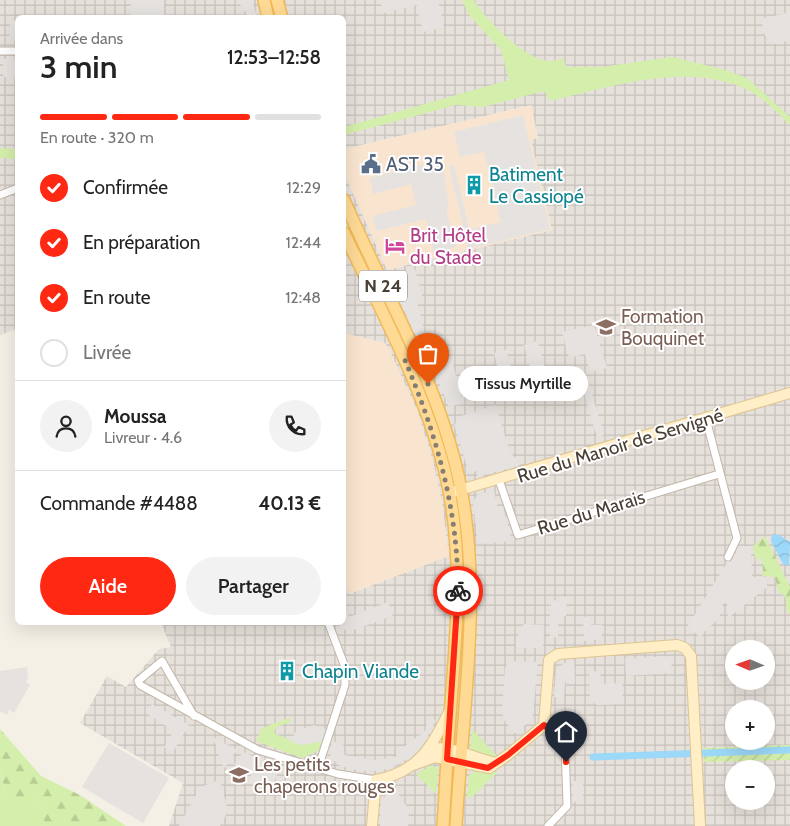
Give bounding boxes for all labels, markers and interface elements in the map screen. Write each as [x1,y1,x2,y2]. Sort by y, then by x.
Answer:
text: Arrivée dans [40,29,123,48]
text: 12:53–12:58 [227,46,321,69]
text: 3 min [40,47,117,86]
text: En route · 320 m [40,128,154,147]
public building icon: AST 35 [360,153,382,175]
place label: AST 35 [386,153,444,176]
place label: Batiment Le Cassiopé [489,163,584,208]
icon: check [40,174,68,202]
building icon: Batiment Le Cassiopé [463,174,485,196]
text: Confirmée [83,176,168,199]
text: 12:29 [287,178,321,197]
place label: Brit Hôtel du Stade [410,224,486,269]
icon: check [40,229,68,257]
text: En préparation [83,231,200,254]
text: 12:44 [286,233,321,252]
hotel icon: Brit Hôtel du Stade [384,235,406,257]
road number: N 24 [359,270,407,302]
icon: check [40,284,68,312]
text: En route [83,286,150,309]
text: 12:48 [285,288,321,307]
place label: Formation Bouquinet [621,305,705,350]
school or university icon: Formation Bouquinet [595,316,617,338]
pin [407,333,449,384]
icon: bag [414,340,442,368]
text: Livrée [83,341,131,364]
callout: Tissus Myrtille [458,366,588,402]
text: Tissus Myrtille [475,374,571,393]
button: person [40,400,92,452]
button: phone [269,400,321,452]
street label: Rue du Manoir de Servigné [514,403,726,488]
text: Moussa [104,405,166,428]
text: Livreur · 4.6 [104,428,182,447]
street label: Rue du Marais [535,485,648,540]
text: Commande #4488 [40,492,198,515]
text: 40.13 € [258,492,321,515]
button: Aide [40,557,176,615]
button: Partager [186,557,321,615]
courier [433,566,483,616]
icon: bike [444,577,472,605]
north arrow [725,640,775,690]
map controls [725,640,775,810]
building icon: Chapin Viande [276,660,298,682]
place label: Chapin Viande [302,660,419,683]
button: + [725,700,775,750]
pin [545,711,587,762]
icon: home [552,718,580,746]
place label: Les petits chaperons rouges [254,753,395,798]
button: − [725,760,775,810]
school or university icon: Les petits chaperons rouges [228,764,250,786]

